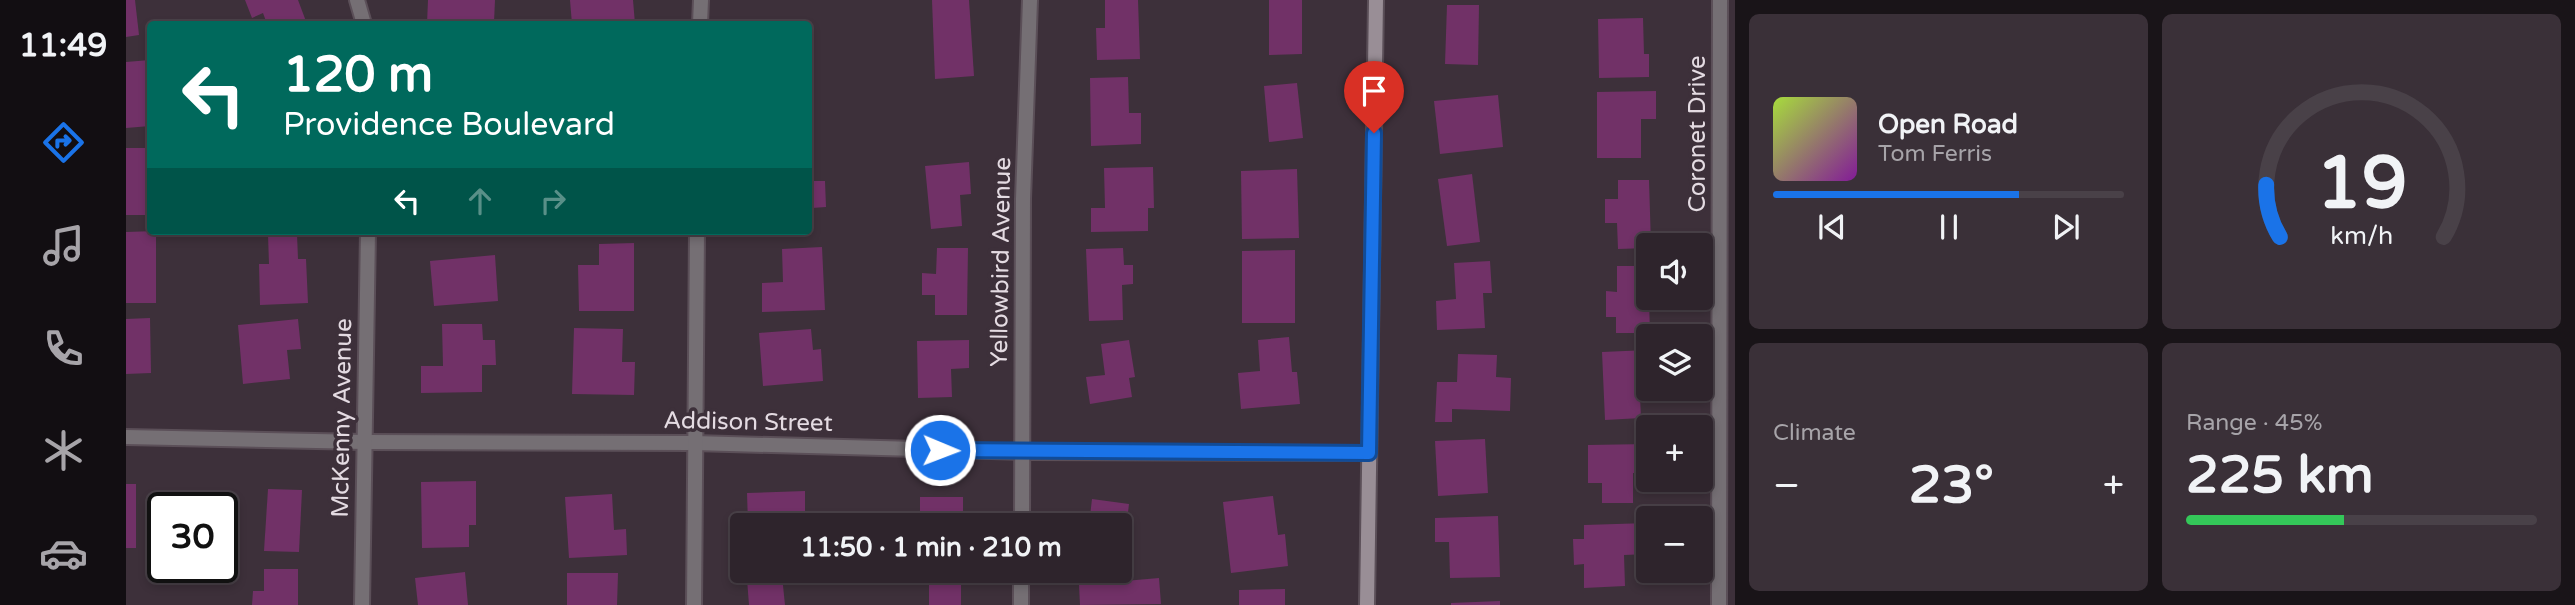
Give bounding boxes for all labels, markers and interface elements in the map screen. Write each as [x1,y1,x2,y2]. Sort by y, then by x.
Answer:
text: 11:49 [19,27,107,65]
text: 120 m [283,46,433,105]
icon: left [168,49,259,140]
street label: Coronet Drive [1683,55,1712,213]
pin [1344,61,1404,133]
icon: arrive [1355,72,1393,110]
text: Providence Boulevard [283,106,615,144]
text: Open Road [1878,109,2018,140]
icon: directions [39,118,88,167]
text: Tom Ferris [1878,140,1992,168]
text: 19 [2316,141,2407,229]
street label: Yellowbird Avenue [985,157,1017,367]
icon: left [388,182,426,220]
icon: ahead [461,182,499,220]
icon: right [534,182,572,220]
icon: previous [1813,208,1851,246]
icon: pause [1930,208,1968,246]
icon: next [2047,208,2085,246]
icon: music [39,221,88,270]
text: km/h [2330,221,2393,251]
map controls [1636,233,1713,583]
button: sound [1636,233,1713,310]
street label: McKenny Avenue [326,318,358,518]
icon: phone [39,324,88,373]
button: layers [1636,324,1713,401]
street label: Addison Street [663,406,833,438]
text: Range · 45% [2186,409,2322,437]
position arrow [903,413,977,487]
button: + [1636,415,1713,492]
text: Climate [1773,419,1856,447]
icon: climate [39,426,88,475]
text: 225 km [2186,444,2374,507]
text: 23° [1909,454,1994,517]
text: − [1773,463,1800,509]
text: + [2103,463,2124,509]
speed limit sign: 30 [147,492,238,583]
button: − [1636,506,1713,583]
icon: car [39,529,88,578]
text: 11:50 · 1 min · 210 m [800,532,1062,563]

